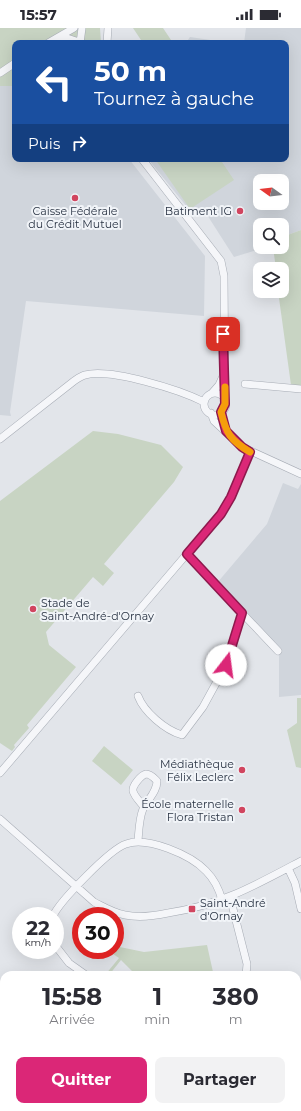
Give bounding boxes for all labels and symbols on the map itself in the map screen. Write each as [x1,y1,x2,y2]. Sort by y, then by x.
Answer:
north arrow [253,174,289,210]
marker: Caisse Fédérale du Crédit Mutuel [70,193,80,203]
place label: Caisse Fédérale du Crédit Mutuel [28,204,122,231]
place label: Batiment IG [165,204,232,218]
marker: Batiment IG [235,206,245,216]
pin [206,317,240,351]
place label: Stade de Saint-André-d'Ornay [41,596,154,623]
marker: Stade de Saint-André-d'Ornay [28,604,38,614]
position arrow [205,644,247,686]
place label: Médiathèque Félix Leclerc [160,757,234,784]
marker: Médiathèque Félix Leclerc [237,765,247,775]
place label: École maternelle Flora Tristan [141,797,234,824]
marker: École maternelle Flora Tristan [237,805,247,815]
place label: Saint-André d'Ornay [200,896,266,923]
marker: Saint-André d'Ornay [187,904,197,914]
speed limit sign: 30 [72,907,124,959]

